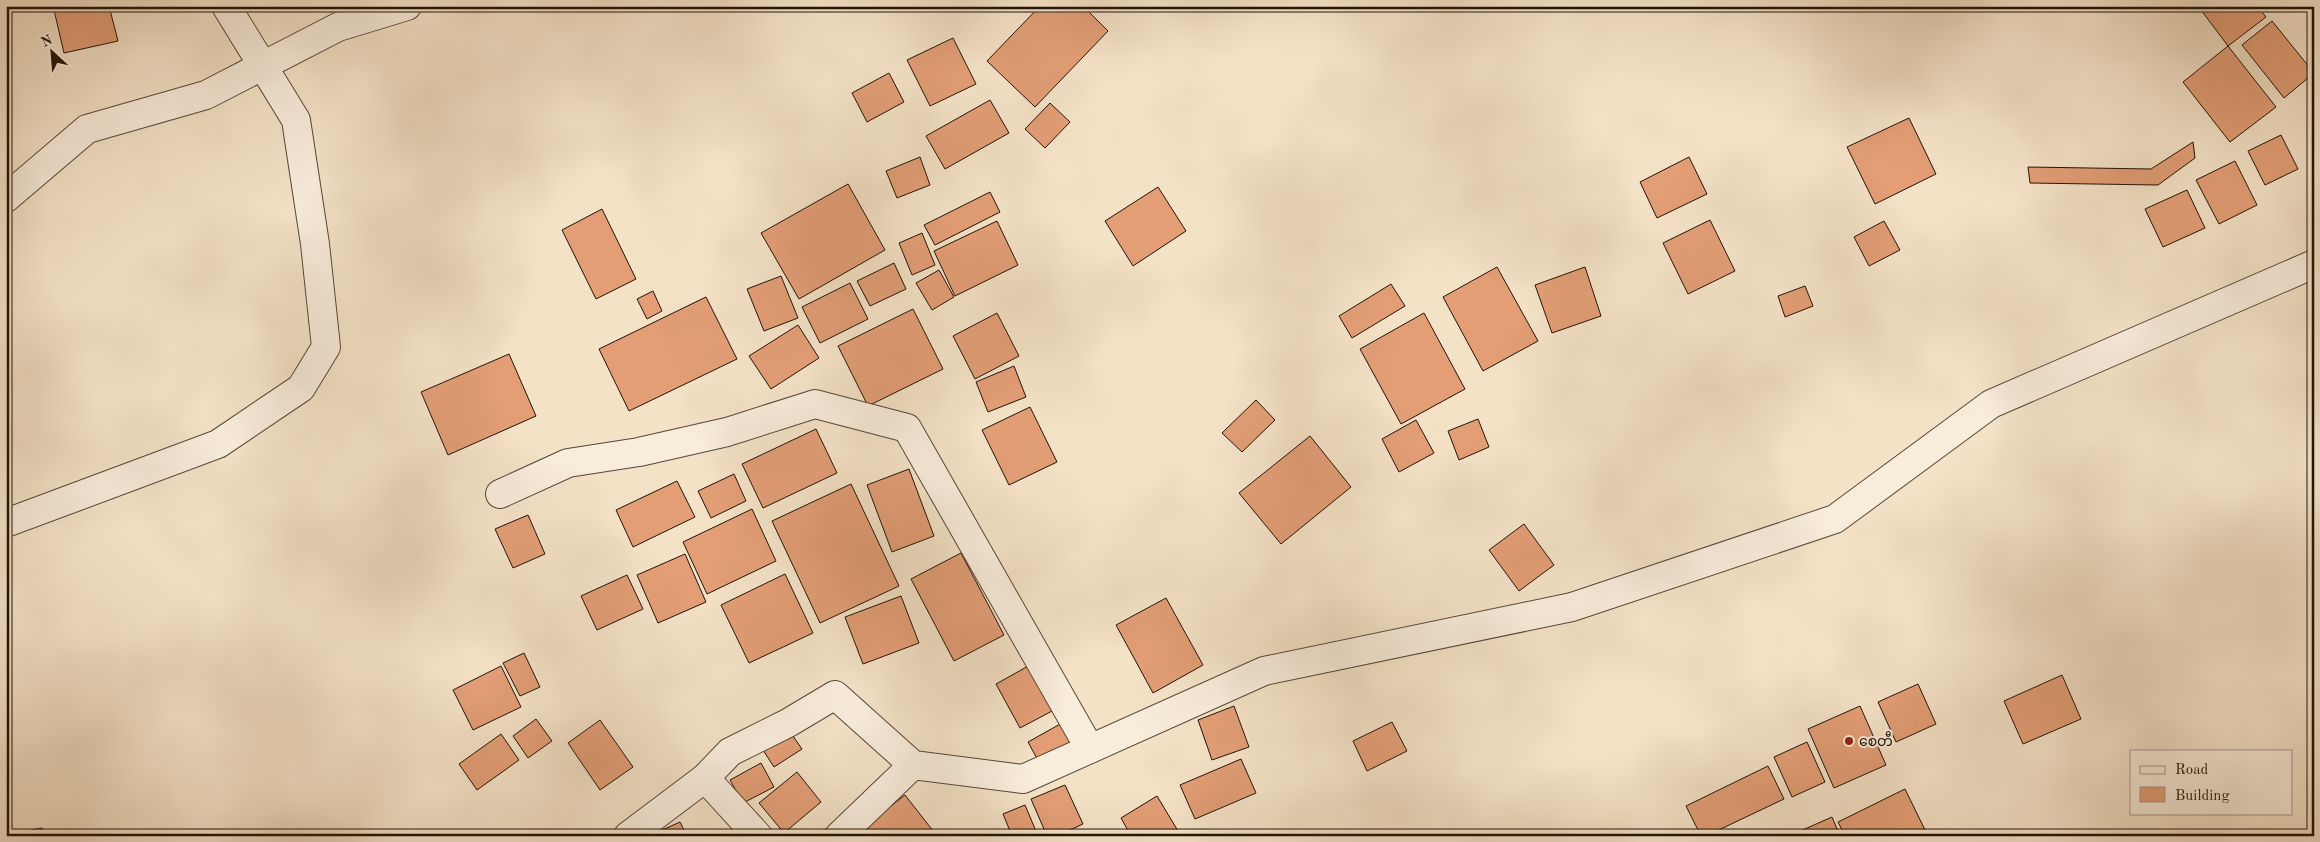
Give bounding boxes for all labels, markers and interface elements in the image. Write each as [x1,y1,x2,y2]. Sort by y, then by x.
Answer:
north arrow [28,28,78,78]
text: N [39,32,55,50]
place label: စေတီ [1859,731,1893,749]
marker: စေတီ [1843,735,1855,747]
legend [2130,750,2292,814]
text: Road [2175,763,2209,778]
text: Building [2175,789,2230,804]

